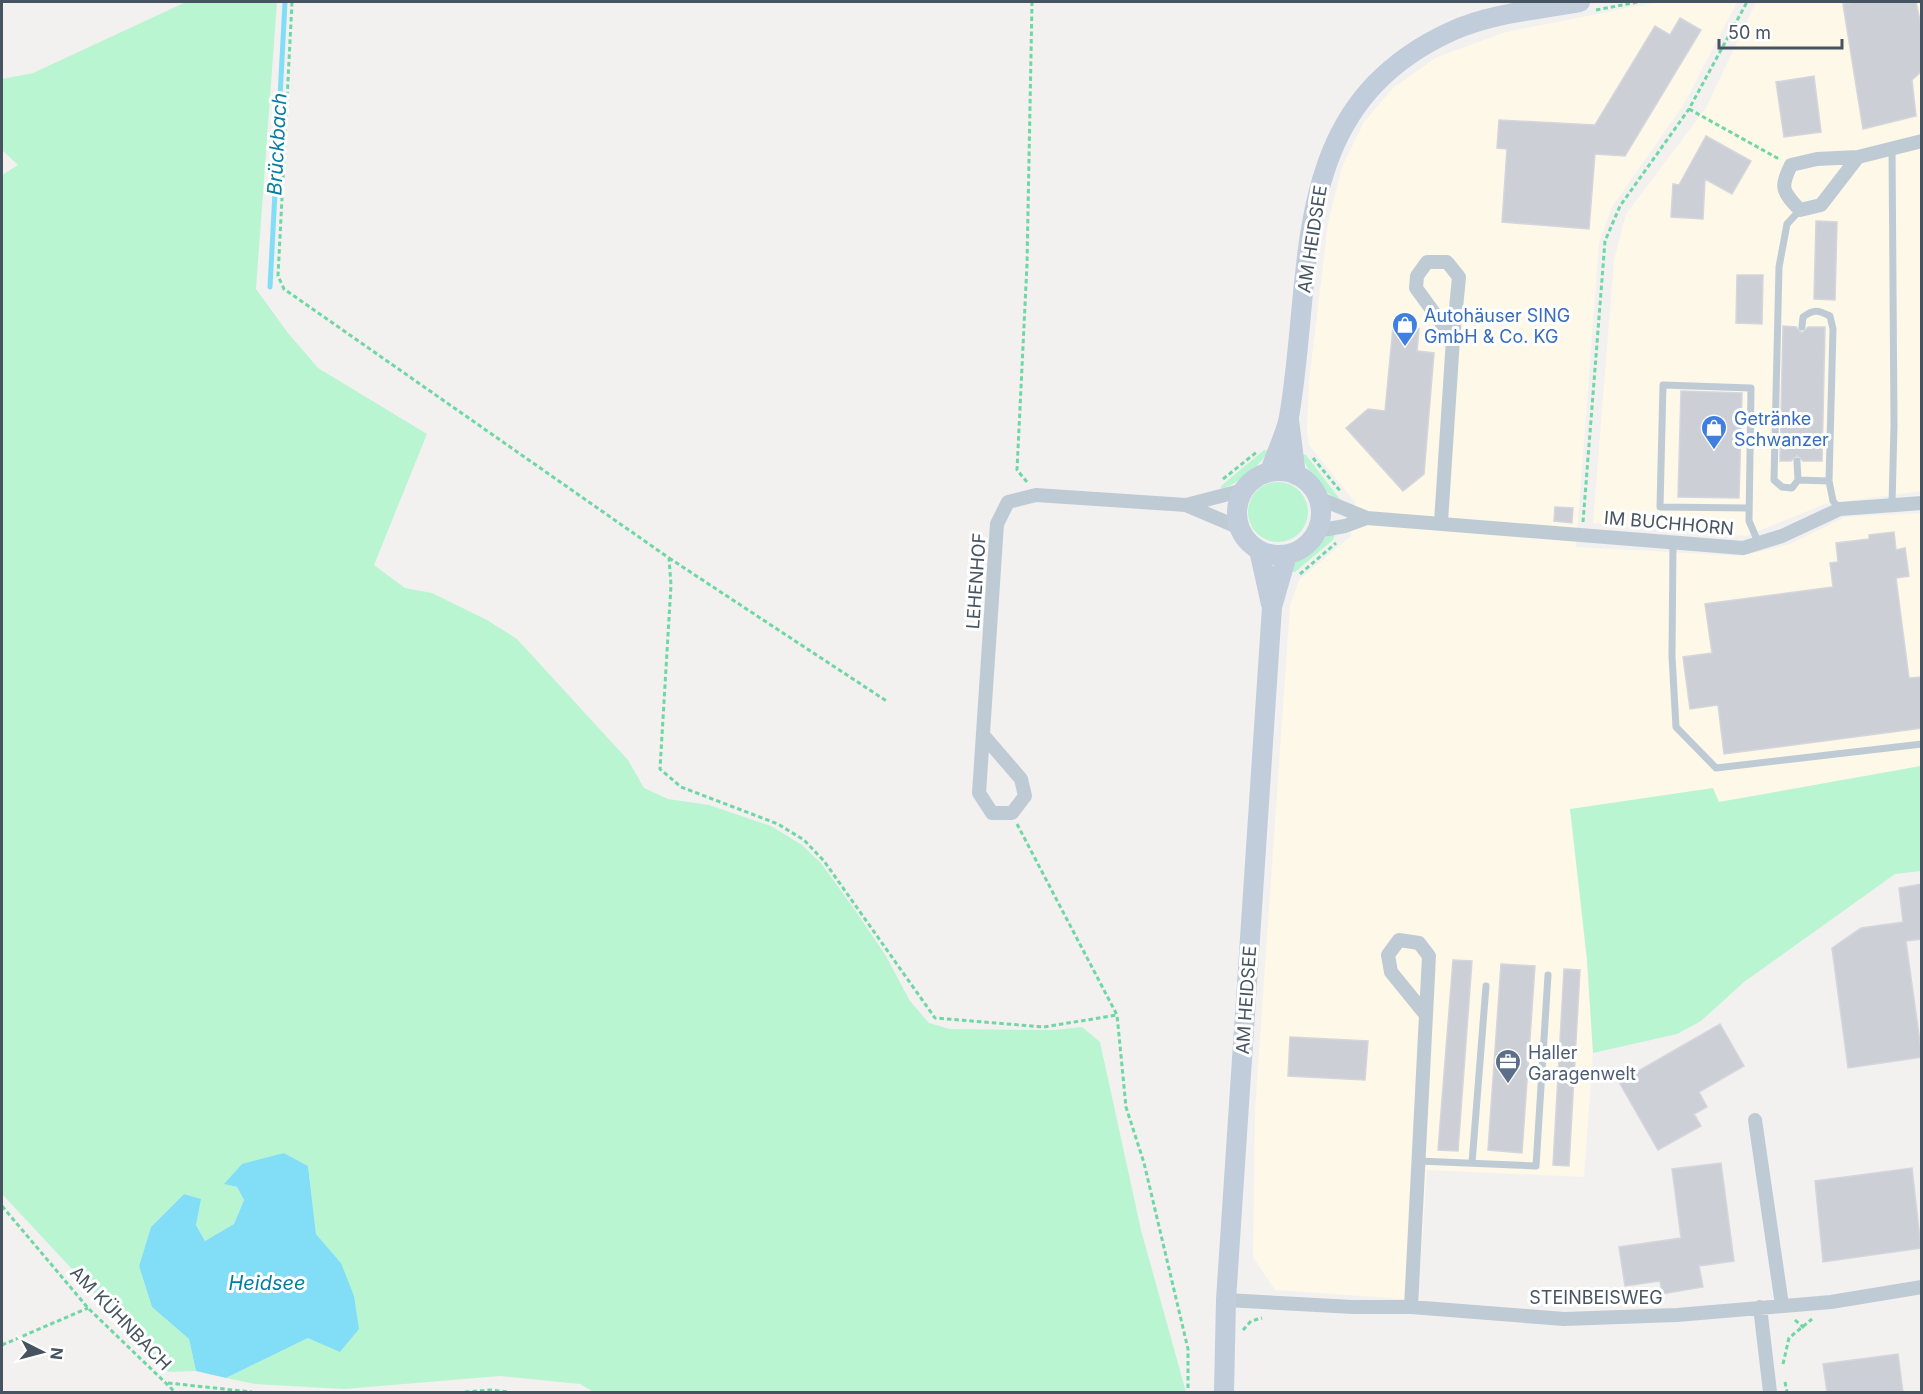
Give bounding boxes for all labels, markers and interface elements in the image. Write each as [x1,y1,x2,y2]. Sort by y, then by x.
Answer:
scale bar [1719,12,1842,50]
text: 50 m [1728,22,1771,43]
water label: Brückbach [262,92,292,196]
street label: AM HEIDSEE [1293,184,1331,294]
place label: Autohäuser SING GmbH & Co. KG [1424,305,1570,347]
shop icon: Autohäuser SING GmbH & Co. KG [1390,310,1420,348]
place label: Getränke Schwanzer [1734,408,1829,450]
shop icon: Getränke Schwanzer [1699,413,1729,451]
street label: IM BUCHHORN [1603,507,1735,539]
street label: LEHENHOF [962,532,990,630]
street label: AM HEIDSEE [1232,945,1260,1055]
place label: Haller Garagenwelt [1528,1042,1636,1084]
office icon: Haller Garagenwelt [1493,1047,1523,1085]
street label: AM KÜHNBACH [66,1261,177,1374]
water label: Heidsee [228,1271,306,1295]
street label: STEINBEISWEG [1529,1287,1663,1308]
north arrow [12,1322,72,1382]
text: N [46,1346,68,1361]

